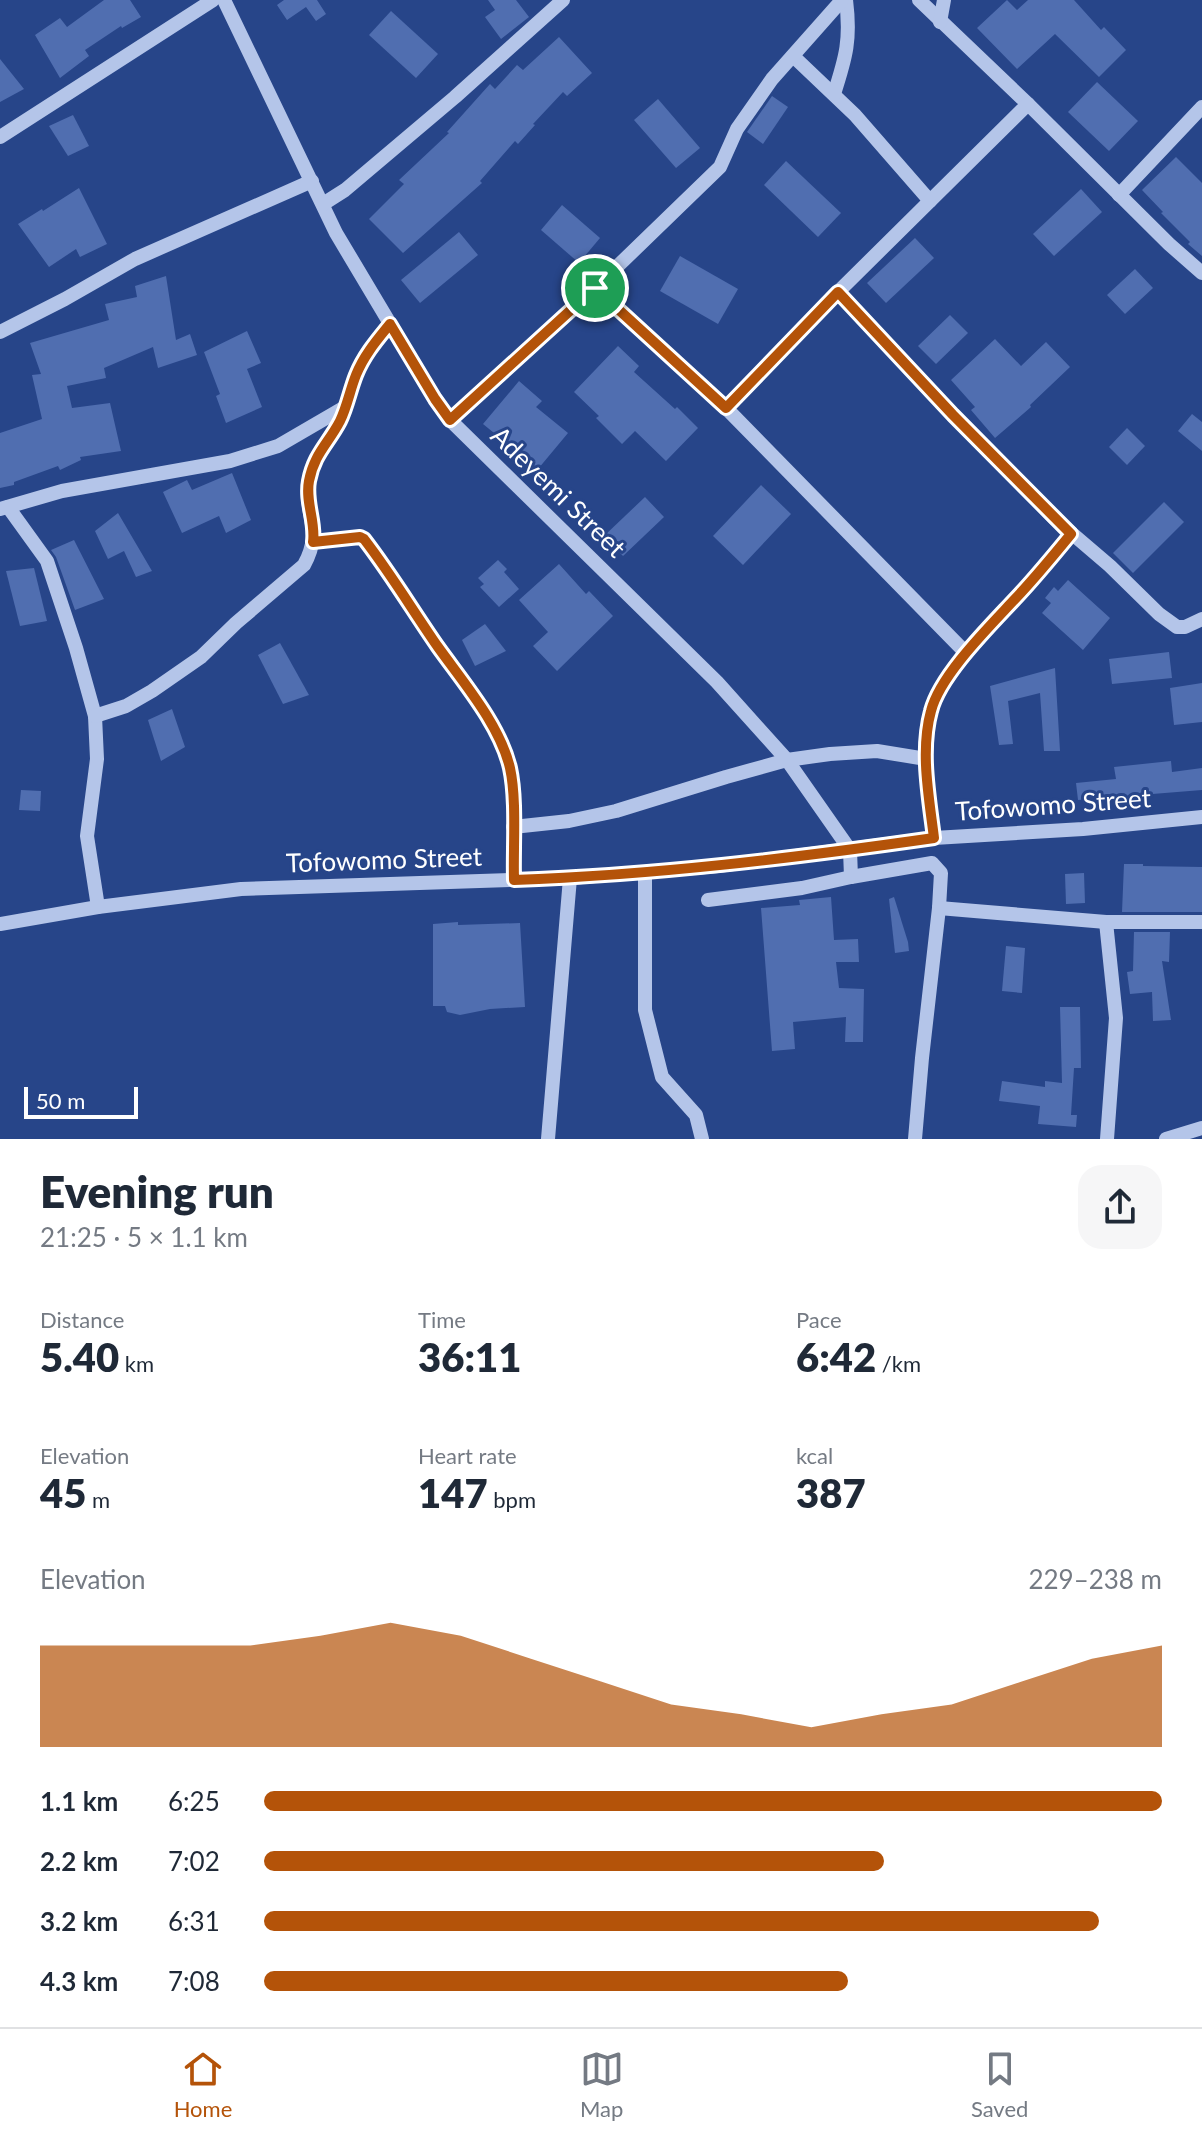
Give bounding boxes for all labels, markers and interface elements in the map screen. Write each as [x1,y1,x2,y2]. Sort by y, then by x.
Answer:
pin [561,254,629,322]
icon: arrive [573,266,617,310]
street label: Adeyemi Street [485,419,633,564]
street label: Tofowomo Street [954,781,1153,827]
street label: Tofowomo Street [285,840,483,878]
scale bar [24,1083,138,1119]
text: 50 m [36,1087,85,1114]
text: Evening run [40,1165,274,1217]
button: share [1078,1165,1162,1249]
text: 21:25 · 5 × 1.1 km [40,1221,248,1253]
text: Distance [40,1306,124,1333]
text: Time [418,1306,466,1333]
text: Pace [796,1306,842,1333]
text: 5.40 [40,1333,119,1381]
text: 36:11 [418,1333,521,1381]
text: 6:42 [796,1333,876,1381]
text: km [119,1350,154,1377]
text: /km [876,1350,921,1377]
text: Elevation [40,1442,129,1469]
text: Heart rate [418,1442,517,1469]
text: kcal [796,1442,833,1469]
text: 45 [40,1469,86,1517]
text: 147 [418,1469,488,1517]
text: 387 [796,1469,866,1517]
text: m [86,1486,110,1513]
text: bpm [488,1486,536,1513]
text: Elevation [40,1563,146,1595]
text: 229–238 m [1028,1563,1162,1595]
text: 1.1 km [40,1785,118,1817]
text: 6:25 [168,1785,220,1817]
text: 2.2 km [40,1845,118,1877]
text: 7:02 [168,1845,220,1877]
text: 3.2 km [40,1905,118,1937]
text: 6:31 [168,1905,220,1937]
text: 4.3 km [40,1965,118,1997]
text: 7:08 [168,1965,220,1997]
tab: Home [174,2047,232,2122]
tab: Map [580,2047,624,2122]
tab: Saved [971,2047,1028,2122]

